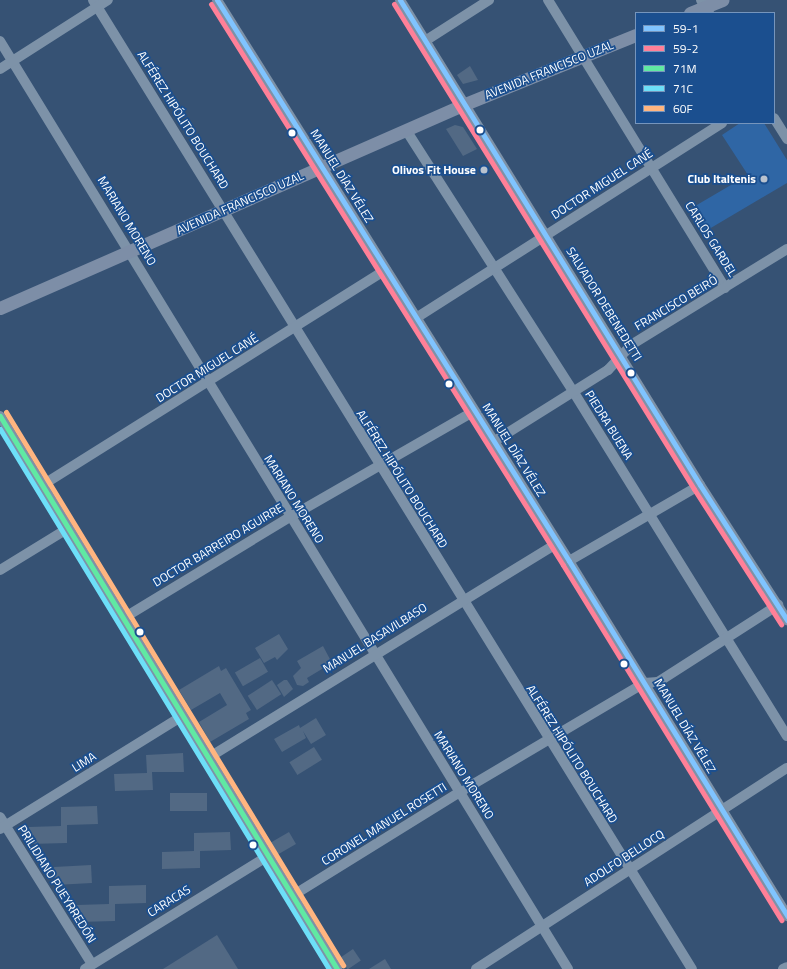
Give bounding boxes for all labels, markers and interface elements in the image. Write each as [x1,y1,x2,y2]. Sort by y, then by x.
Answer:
legend [635,12,775,124]
text: 59-1 [673,19,698,38]
street label: AVENIDA FRANCISCO UZAL [482,38,616,102]
text: 59-2 [673,39,698,58]
street label: ALFÉREZ HIPÓLITO BOUCHARD [134,48,232,192]
text: 71M [673,59,697,78]
text: 71C [673,79,693,98]
text: 60F [673,99,693,118]
unlabelled marker [475,125,485,135]
street label: MANUEL DÍAZ VÉLEZ [307,127,377,225]
unlabelled marker [287,128,297,138]
street label: DOCTOR MIGUEL CANÉ [549,146,655,222]
place label: Olivos Fit House [392,163,476,177]
marker: Olivos Fit House [479,165,489,175]
street label: AVENIDA FRANCISCO UZAL [174,168,306,238]
place label: Club Italtenis [687,172,756,186]
street label: MARIANO MORENO [95,174,159,268]
marker: Club Italtenis [759,174,769,184]
street label: CARLOS GARDEL [682,199,740,279]
street label: SALVADOR DEBENEDETTI [563,245,645,363]
street label: FRANCISCO BEIRÓ [632,273,720,333]
street label: DOCTOR MIGUEL CANÉ [153,331,261,405]
unlabelled marker [626,368,636,378]
unlabelled marker [444,379,454,389]
street label: PIEDRA BUENA [582,388,636,462]
street label: MANUEL DÍAZ VÉLEZ [479,401,549,499]
street label: ALFÉREZ HIPÓLITO BOUCHARD [353,407,451,551]
street label: MARIANO MORENO [261,452,327,546]
street label: DOCTOR BARREIRO AGUIRRE [150,500,286,590]
street label: MANUEL BASAVILBASO [320,600,430,676]
unlabelled marker [135,627,145,637]
unlabelled marker [619,659,629,669]
street label: MANUEL DÍAZ VÉLEZ [651,676,719,776]
street label: ALFÉREZ HIPÓLITO BOUCHARD [523,682,621,826]
street label: MARIANO MORENO [431,728,497,822]
street label: LIMA [69,749,99,775]
street label: CORONEL MANUEL ROSETTI [319,780,449,868]
street label: PRILIDIANO PUEYRREDÓN [15,823,99,945]
street label: ADOLFO BELLOCQ [581,827,667,889]
unlabelled marker [248,840,258,850]
street label: CARACAS [145,882,193,920]

